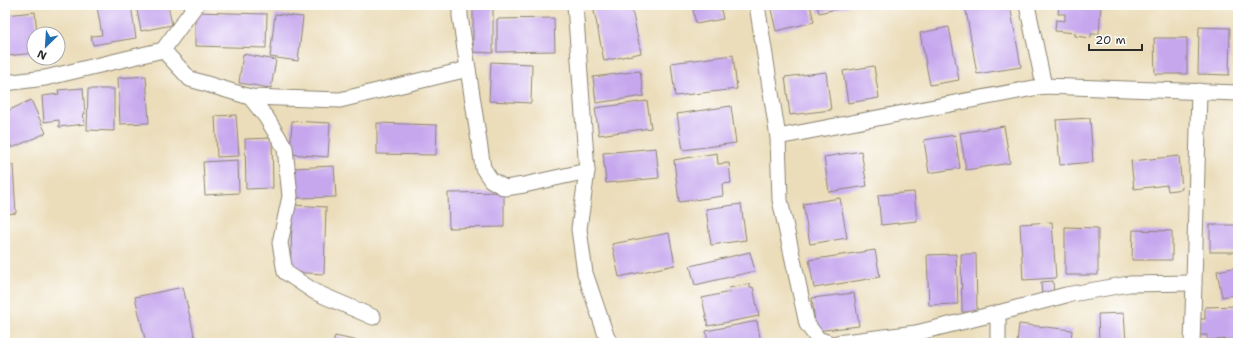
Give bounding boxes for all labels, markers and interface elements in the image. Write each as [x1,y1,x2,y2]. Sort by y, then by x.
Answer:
north arrow [26,26,66,66]
scale bar [1089,26,1142,52]
text: 20 m [1095,32,1126,48]
text: N [35,46,49,63]

